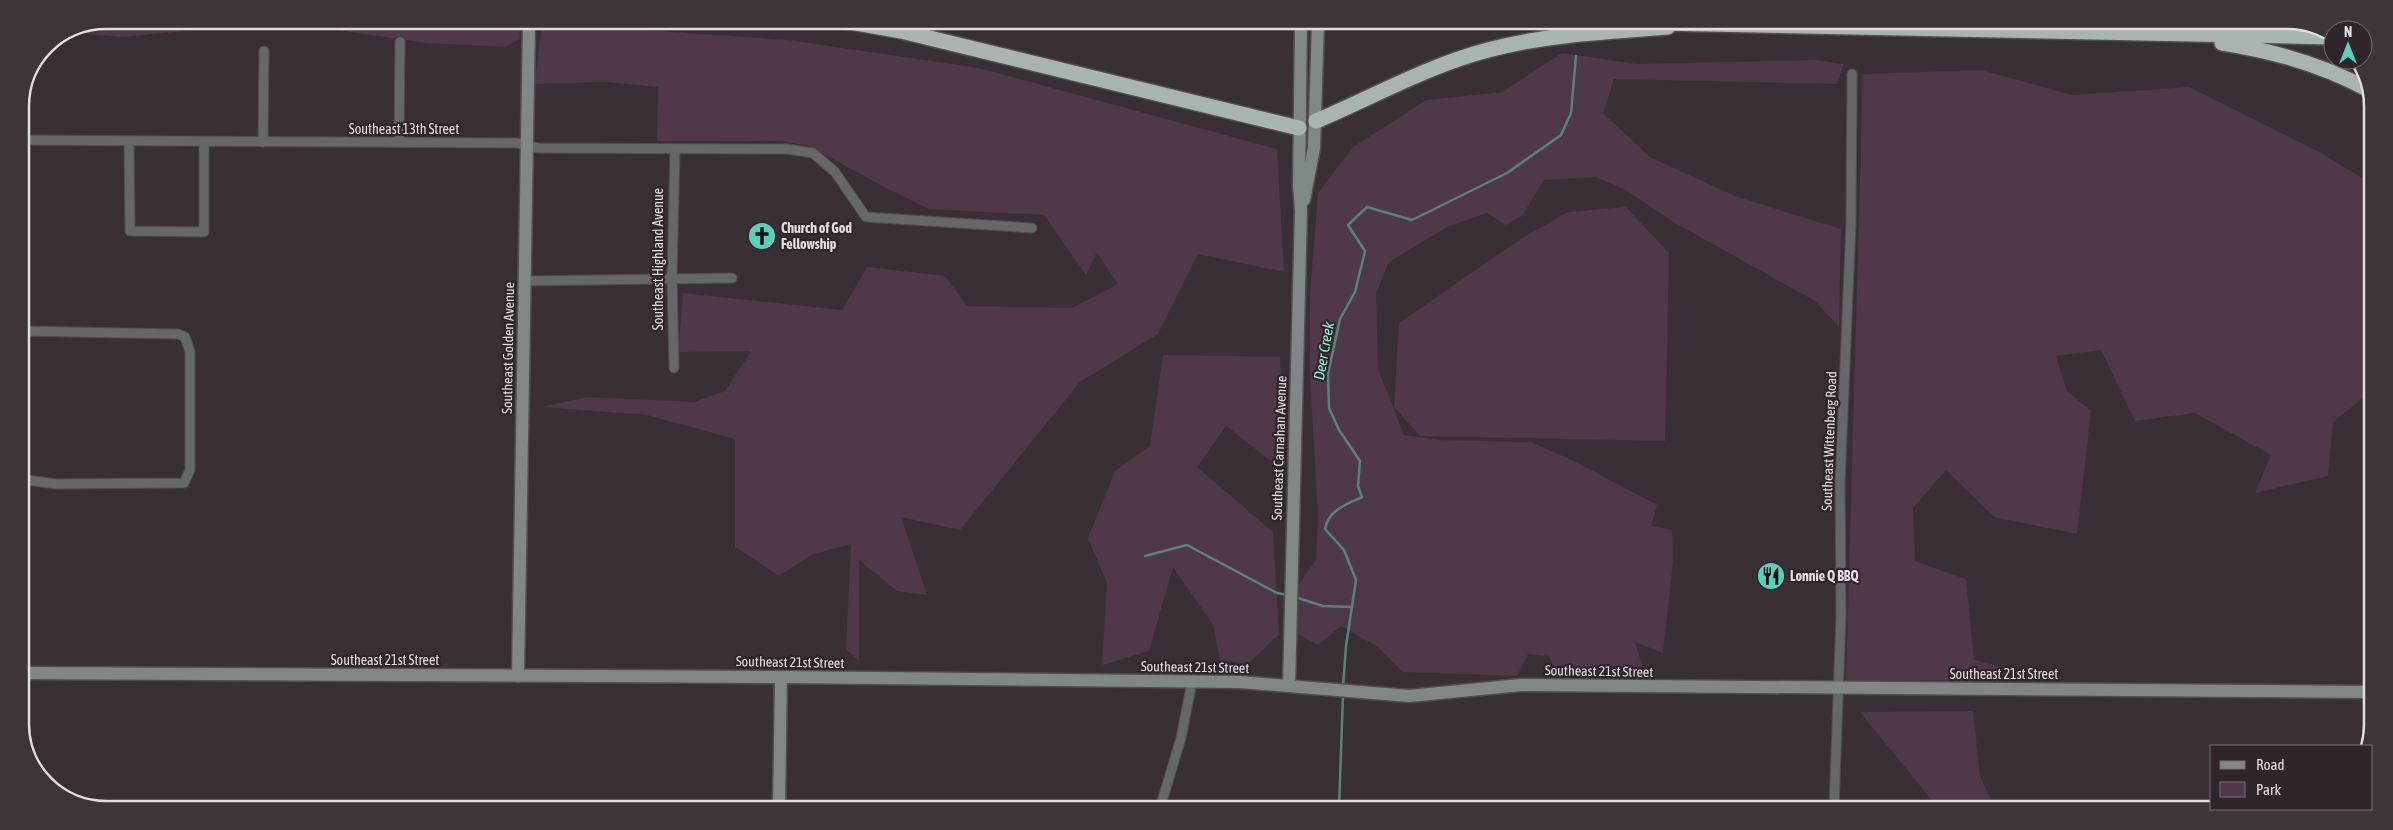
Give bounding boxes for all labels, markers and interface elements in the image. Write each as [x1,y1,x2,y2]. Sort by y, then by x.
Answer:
north arrow [2323,20,2373,70]
text: N [2344,24,2352,40]
street label: Southeast 13th Street [349,121,459,137]
street label: Southeast Highland Avenue [650,188,666,330]
place label: Church of God Fellowship [781,220,852,252]
church icon: Church of God Fellowship [747,221,777,251]
street label: Southeast Golden Avenue [499,282,517,414]
water label: Deer Creek [1310,320,1337,381]
street label: Southeast Wittenberg Road [1819,371,1839,511]
street label: Southeast Carnahan Avenue [1268,375,1290,521]
restaurant icon: Lonnie Q BBQ [1756,561,1786,591]
place label: Lonnie Q BBQ [1790,568,1859,584]
street label: Southeast 21st Street [331,652,439,668]
street label: Southeast 21st Street [736,653,844,671]
street label: Southeast 21st Street [1141,658,1249,676]
street label: Southeast 21st Street [1545,662,1653,680]
street label: Southeast 21st Street [1950,666,2058,682]
legend [2210,745,2373,810]
text: Road [2256,756,2285,773]
text: Park [2256,781,2281,798]

